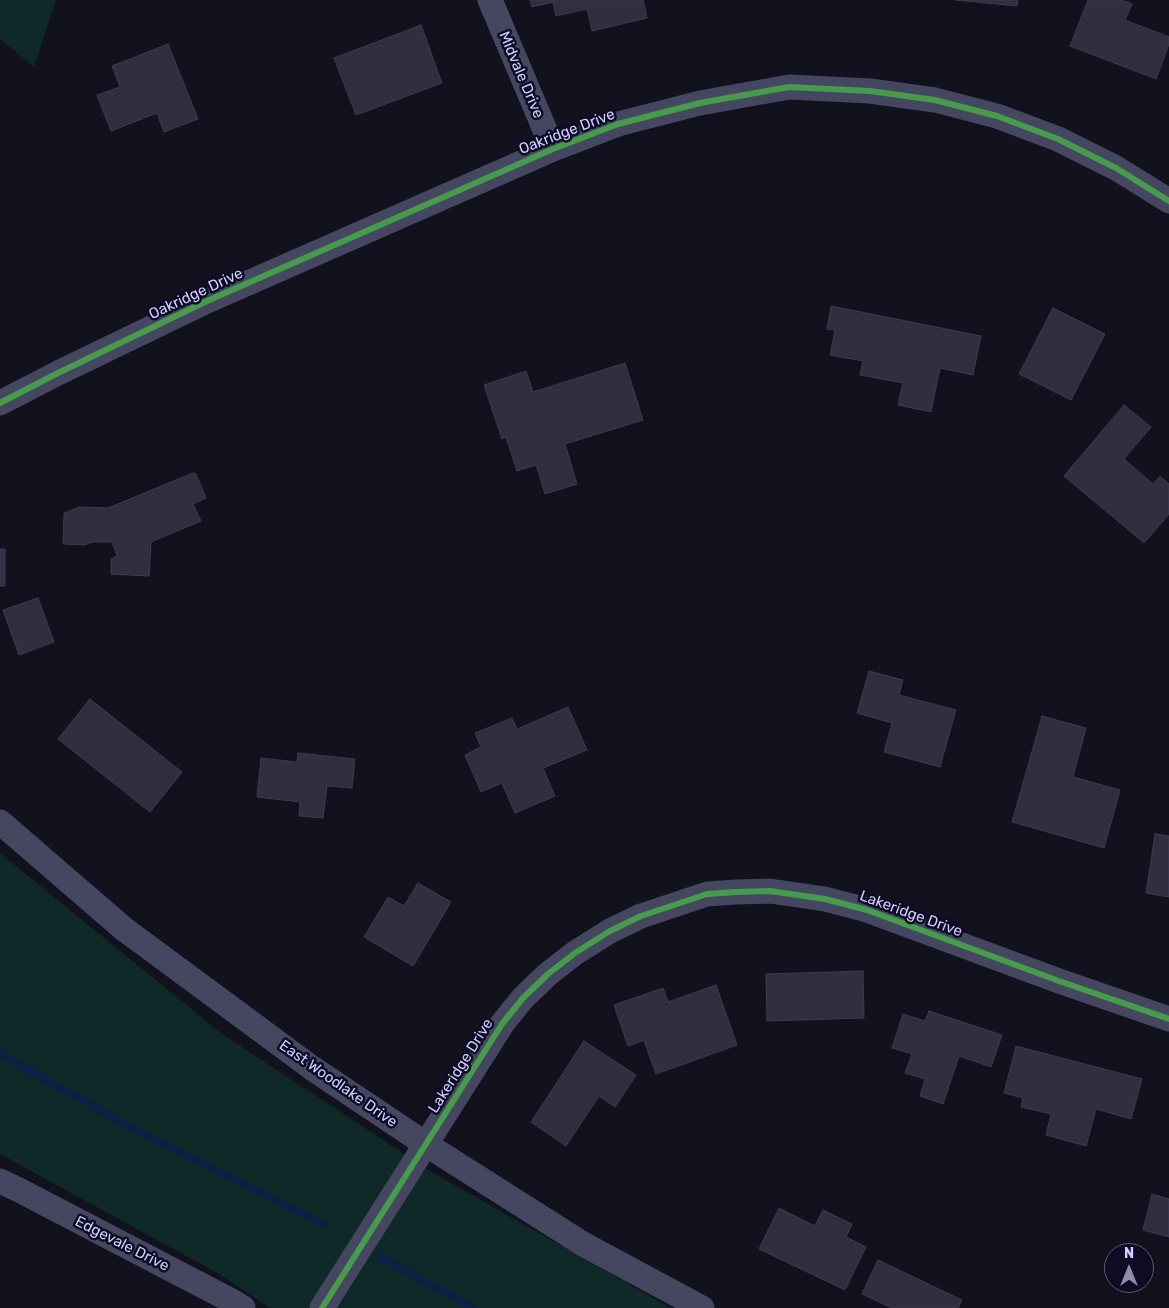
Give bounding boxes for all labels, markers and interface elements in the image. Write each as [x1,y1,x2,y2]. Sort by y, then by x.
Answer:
street label: Midvale Drive [495,29,547,121]
street label: Oakridge Drive [516,105,618,159]
street label: Oakridge Drive [146,264,246,324]
street label: Lakeridge Drive [857,887,965,941]
street label: Lakeridge Drive [425,1015,497,1117]
street label: East Woodlake Drive [276,1037,400,1131]
street label: Edgevale Drive [72,1213,172,1275]
north arrow [1104,1243,1154,1293]
text: N [1124,1245,1134,1262]

